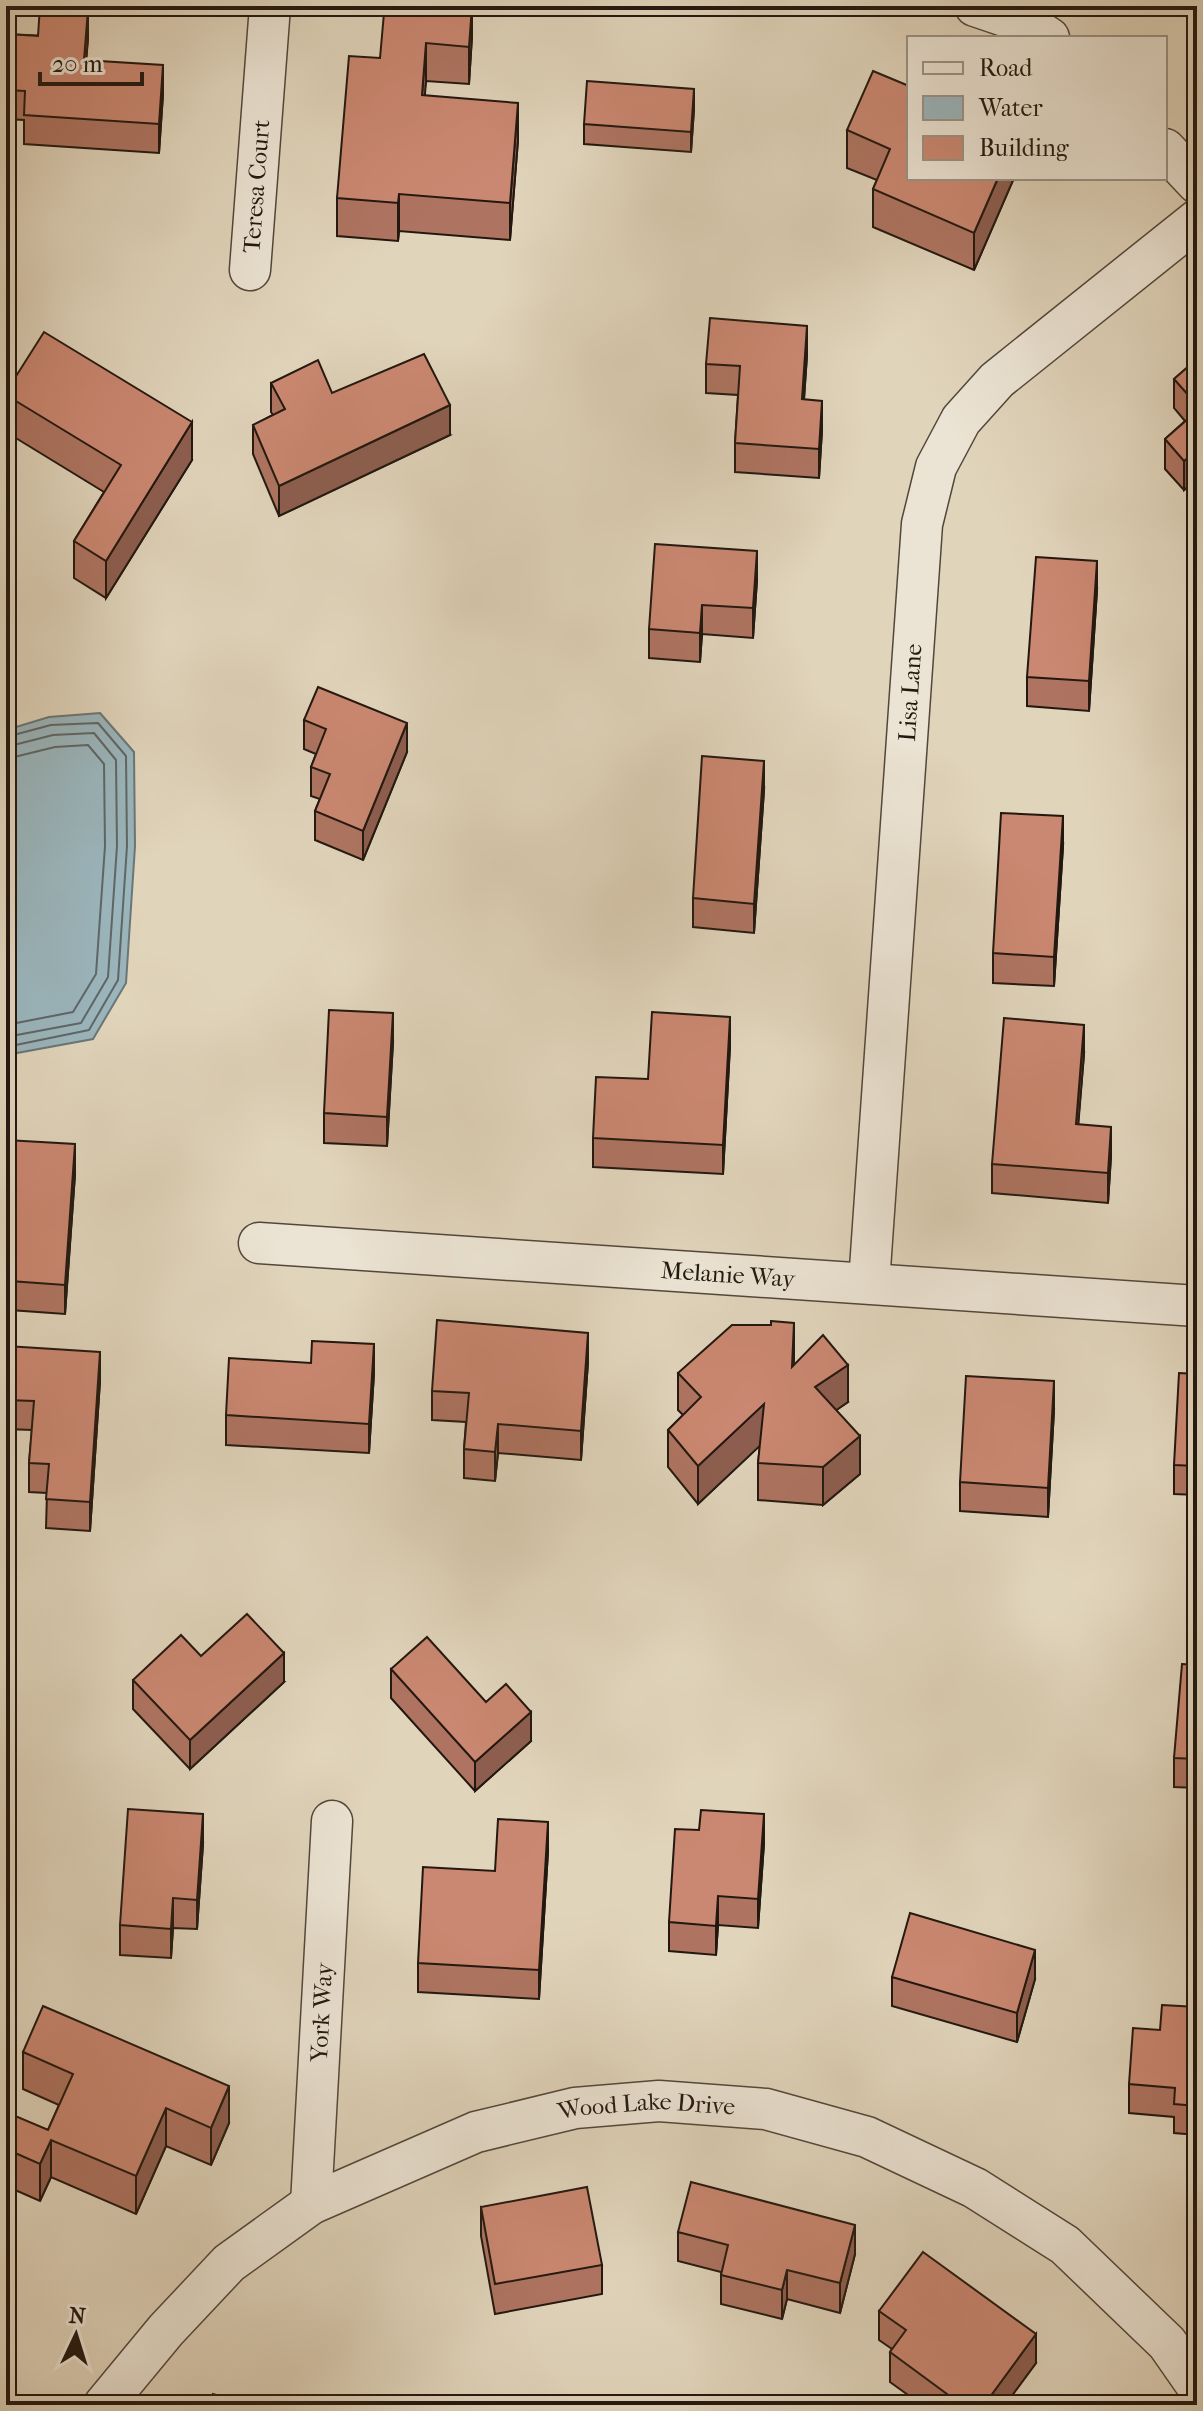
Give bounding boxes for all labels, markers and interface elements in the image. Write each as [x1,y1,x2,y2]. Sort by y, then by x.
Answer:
scale bar [40,36,142,86]
legend [907,36,1167,180]
text: 20 m [52,50,103,78]
text: Road [979,54,1033,82]
text: Water [978,94,1043,122]
street label: Teresa Court [237,118,275,254]
text: Building [979,134,1070,162]
street label: Lisa Lane [893,642,928,742]
street label: Melanie Way [660,1256,797,1293]
street label: York Way [305,1961,338,2064]
street label: Wood Lake Drive [554,2087,736,2126]
north arrow [36,2295,116,2375]
text: N [68,2302,87,2330]

